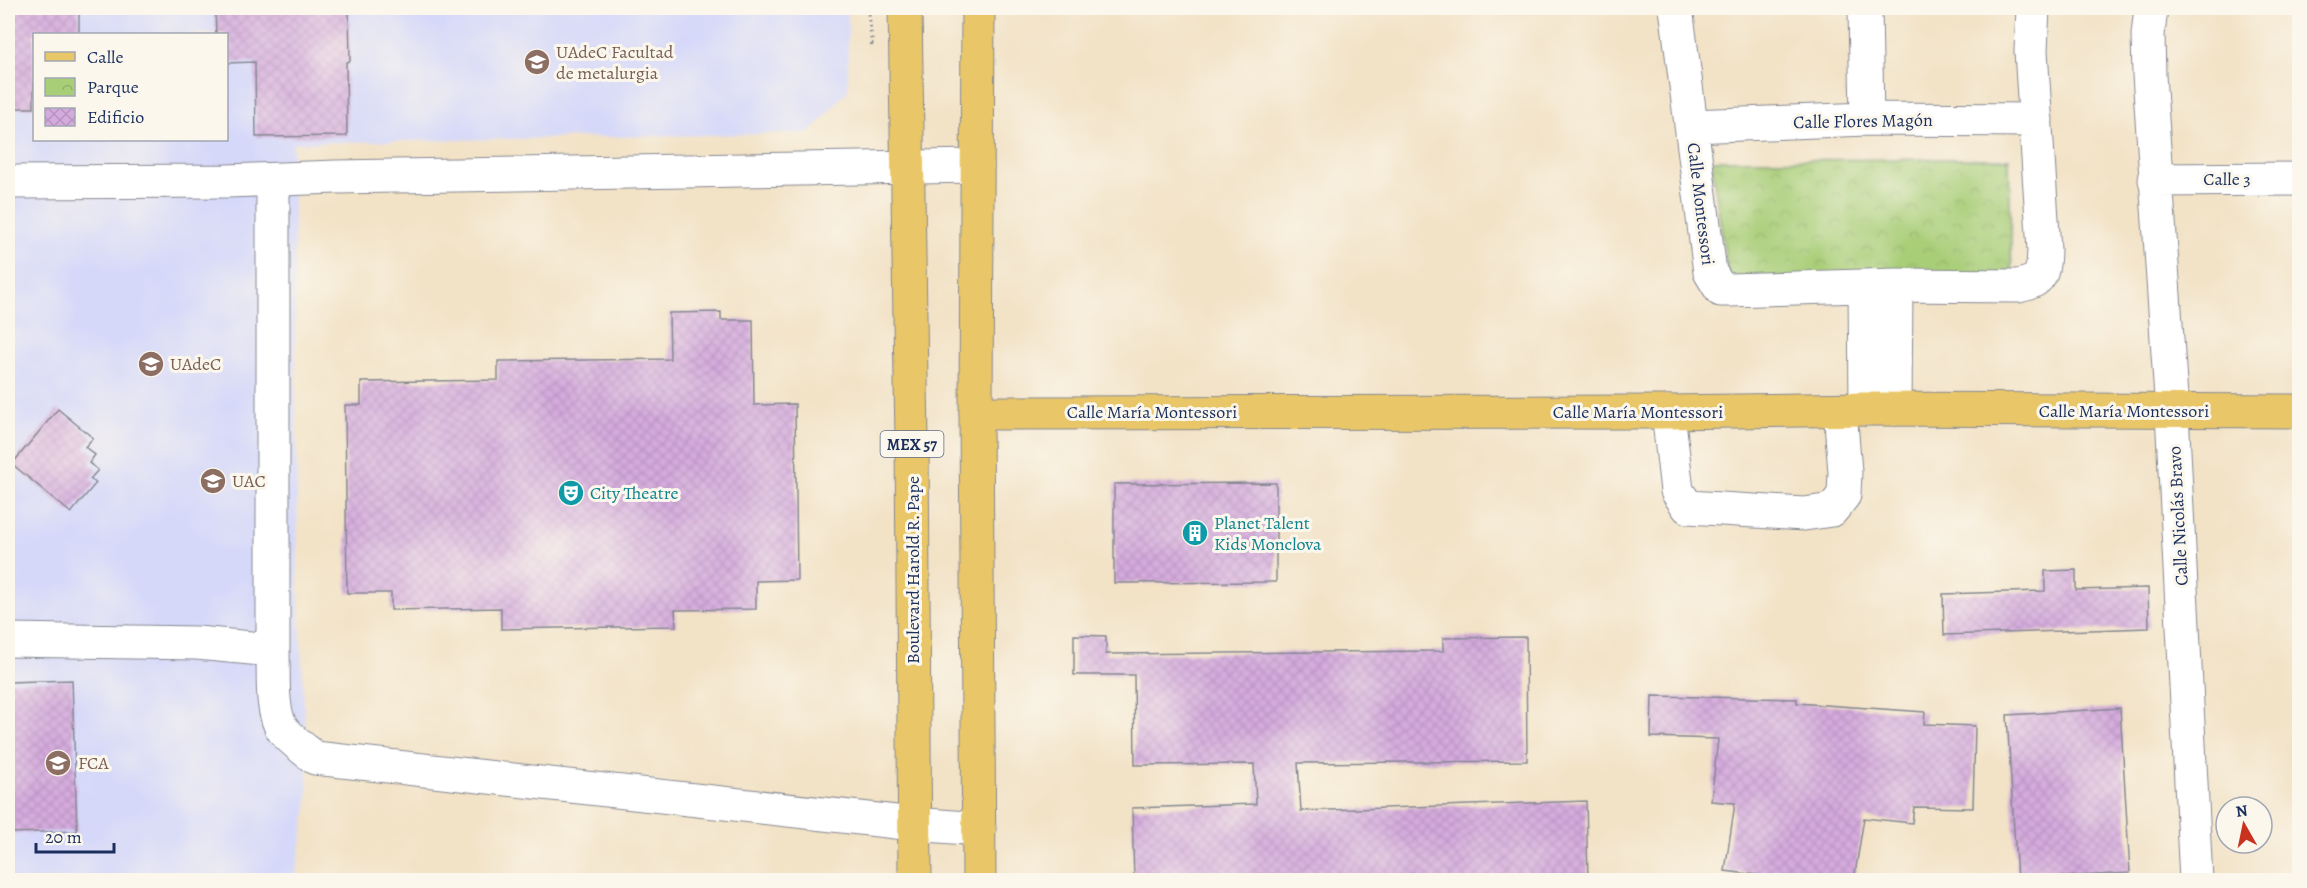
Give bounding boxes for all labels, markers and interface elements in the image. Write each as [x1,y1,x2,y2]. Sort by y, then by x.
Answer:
legend [33,33,228,141]
place label: UAdeC Facultad de metalurgia [556,40,674,85]
text: Calle [87,45,124,69]
school or university icon: UAdeC Facultad de metalurgia [522,47,552,77]
text: Parque [87,75,139,99]
text: Edificio [87,105,144,129]
street label: Calle Flores Magón [1793,108,1933,134]
street label: Calle Montessori [1682,141,1720,267]
street label: Calle 3 [2203,167,2251,191]
school or university icon: UAdeC [136,349,166,379]
place label: UAdeC [170,352,221,376]
street label: Calle María Montessori [2039,399,2209,423]
street label: Calle María Montessori [1067,400,1237,424]
street label: Calle María Montessori [1553,400,1723,424]
road number: MEX 57 [880,431,944,457]
street label: Calle Nicolás Bravo [2162,446,2194,586]
school or university icon: UAC [198,466,228,496]
place label: UAC [232,469,266,493]
street label: Boulevard Harold R. Pape [901,476,925,664]
theatre icon: City Theatre [556,478,586,508]
place label: City Theatre [590,481,679,505]
place label: Planet Talent Kids Monclova [1214,511,1322,556]
building icon: Planet Talent Kids Monclova [1180,518,1210,548]
school or university icon: FCA [43,748,73,778]
place label: FCA [78,751,109,775]
north arrow [2214,795,2274,855]
text: N [2234,799,2250,823]
scale bar [36,816,114,854]
text: 20 m [45,825,82,849]

